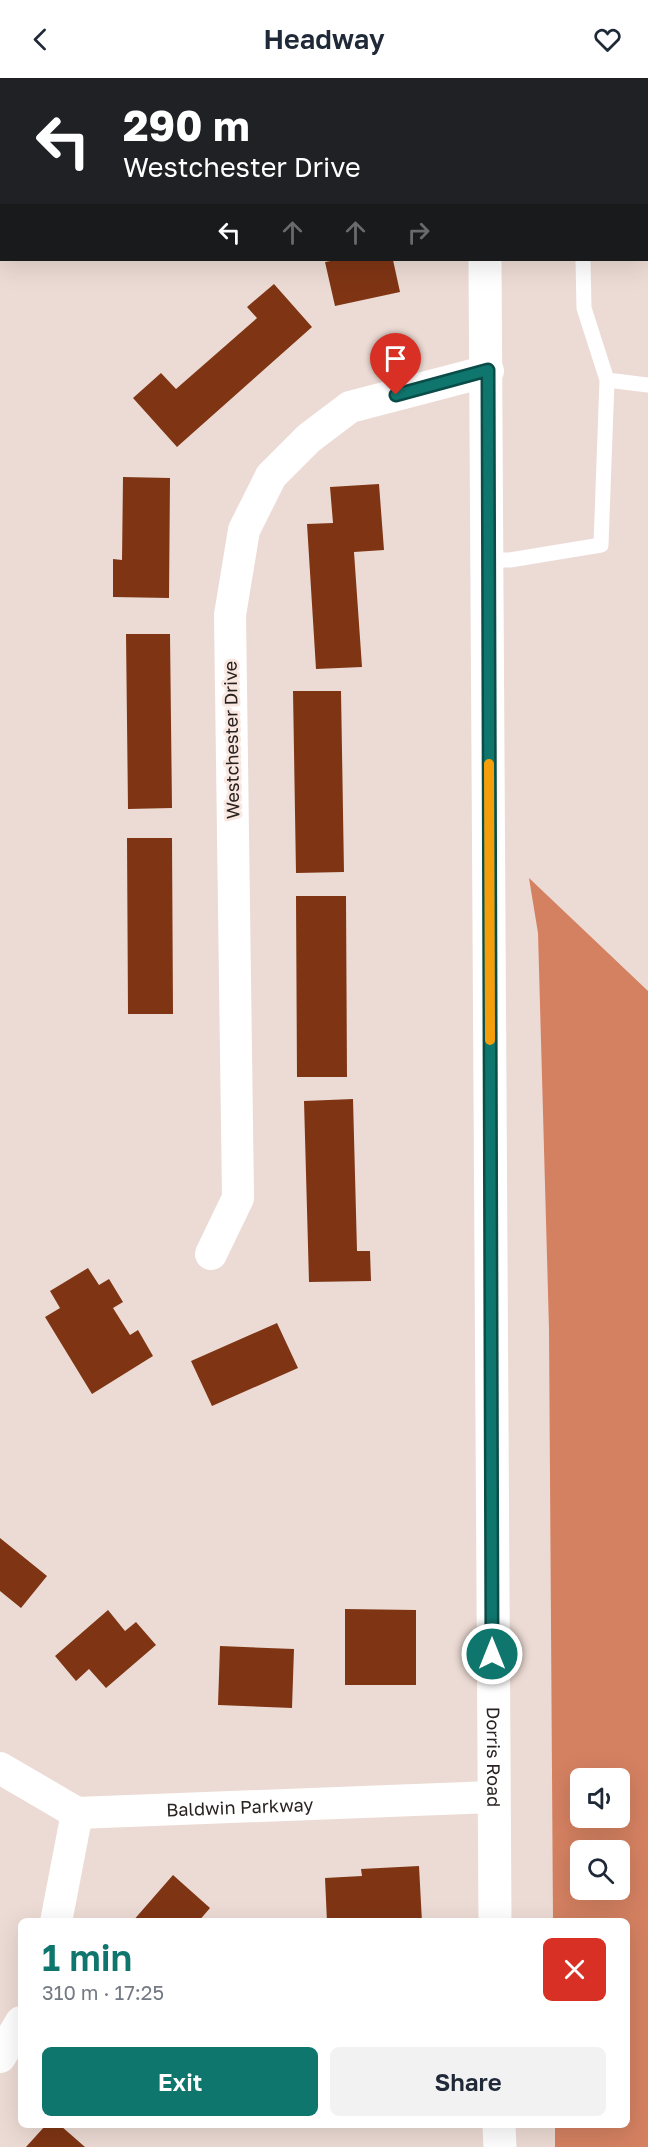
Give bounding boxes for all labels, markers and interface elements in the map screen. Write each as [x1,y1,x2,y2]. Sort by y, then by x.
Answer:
icon: back [24,23,57,56]
text: Headway [263,23,385,55]
icon: heart [591,23,624,56]
text: 290 m [123,100,250,150]
icon: left [24,102,102,180]
text: Westchester Drive [123,151,361,183]
icon: left [213,216,246,249]
icon: ahead [276,216,309,249]
icon: ahead [339,216,372,249]
icon: right [402,216,435,249]
pin [370,333,421,395]
icon: arrive [379,342,412,375]
street label: Westchester Drive [219,661,243,819]
position arrow [460,1622,524,1686]
street label: Dorris Road [483,1707,505,1807]
map controls [570,1768,630,1900]
button: sound [570,1768,630,1828]
street label: Baldwin Parkway [166,1793,314,1821]
button: search [570,1840,630,1900]
text: 1 min [42,1936,132,1979]
button: close [543,1938,606,2001]
text: 310 m · 17:25 [42,1980,164,2004]
button: Exit [42,2047,318,2116]
button: Share [330,2047,606,2116]

